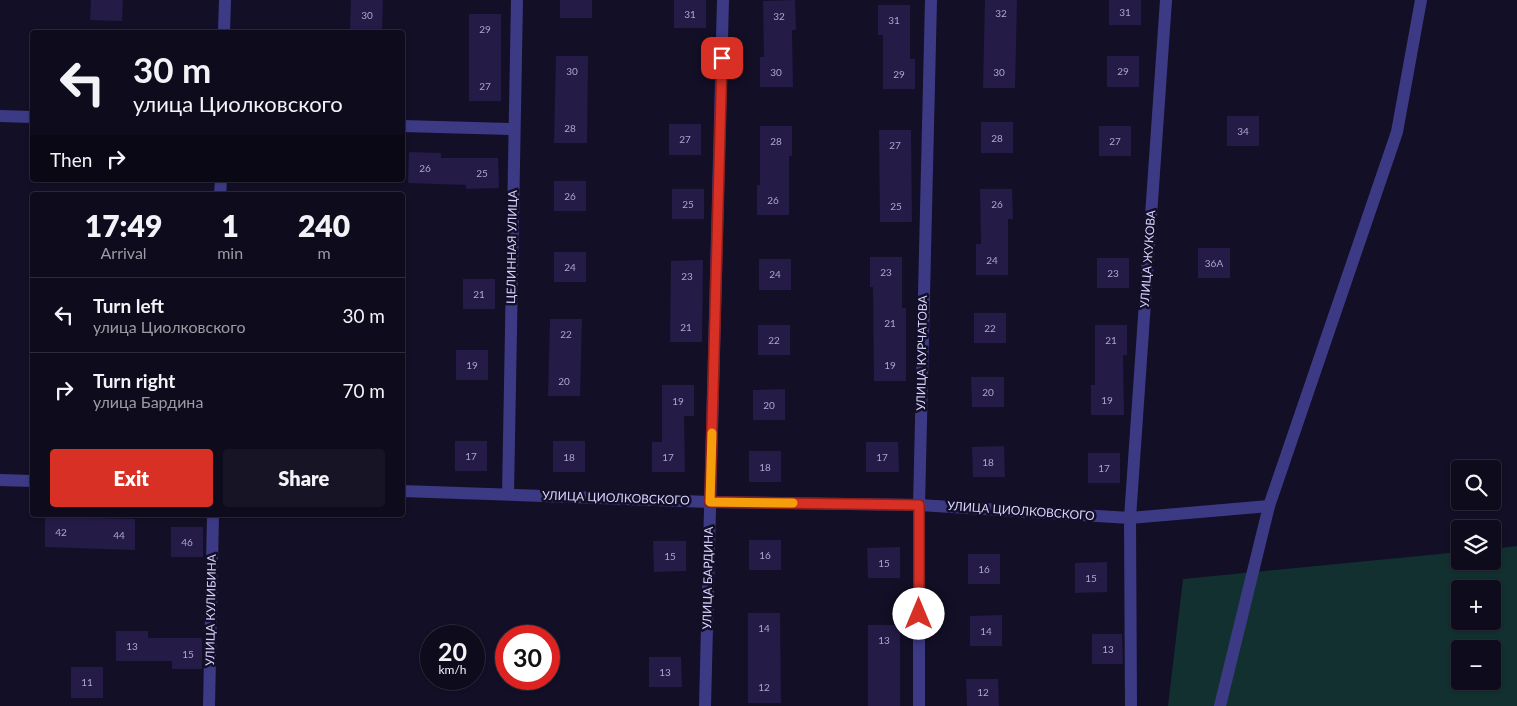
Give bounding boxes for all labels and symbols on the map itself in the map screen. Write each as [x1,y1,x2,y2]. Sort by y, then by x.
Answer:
house number: 31 [1119,6,1131,18]
house number: 32 [995,7,1007,19]
house number: 31 [684,8,696,20]
house number: 30 [361,9,373,21]
house number: 32 [773,10,785,22]
house number: 31 [888,14,900,26]
house number: 29 [479,23,491,35]
pin [701,37,743,79]
house number: 30 [566,65,578,77]
house number: 29 [1117,65,1129,77]
house number: 30 [770,66,782,78]
house number: 30 [993,66,1005,78]
house number: 29 [893,68,905,80]
house number: 27 [479,80,491,92]
house number: 28 [564,122,576,134]
house number: 34 [1237,125,1249,137]
house number: 28 [991,132,1003,144]
house number: 27 [679,133,691,145]
house number: 28 [770,135,782,147]
house number: 27 [1109,135,1121,147]
house number: 27 [889,139,901,151]
house number: 26 [419,162,431,174]
house number: 25 [476,167,488,179]
street label: ЦЕЛИННАЯ УЛИЦА [503,189,520,304]
house number: 26 [564,190,576,202]
house number: 26 [767,194,779,206]
house number: 25 [682,198,694,210]
house number: 26 [991,198,1003,210]
house number: 25 [890,200,902,212]
street label: УЛИЦА ЖУКОВА [1137,209,1158,308]
house number: 24 [986,254,998,266]
house number: 36А [1205,257,1223,269]
house number: 24 [564,261,576,273]
house number: 23 [880,266,892,278]
house number: 23 [1107,267,1119,279]
house number: 24 [769,268,781,280]
house number: 23 [681,270,693,282]
house number: 21 [473,288,485,300]
street label: УЛИЦА КУРЧАТОВА [913,294,930,411]
house number: 21 [884,317,896,329]
house number: 21 [680,321,692,333]
house number: 22 [984,322,996,334]
house number: 22 [560,328,572,340]
house number: 22 [768,334,780,346]
house number: 21 [1105,334,1117,346]
house number: 19 [466,359,478,371]
house number: 19 [884,359,896,371]
house number: 20 [558,375,570,387]
house number: 20 [982,386,994,398]
house number: 19 [1101,394,1113,406]
house number: 19 [672,395,684,407]
house number: 20 [763,399,775,411]
house number: 17 [465,450,477,462]
house number: 18 [563,451,575,463]
house number: 17 [662,451,674,463]
house number: 17 [876,451,888,463]
house number: 18 [982,456,994,468]
house number: 18 [759,461,771,473]
house number: 17 [1098,462,1110,474]
street label: УЛИЦА ЦИОЛКОВСКОГО [542,487,690,508]
street label: УЛИЦА ЦИОЛКОВСКОГО [947,498,1096,523]
house number: 42 [55,526,67,538]
street label: УЛИЦА БАРДИНА [699,526,716,630]
house number: 44 [113,529,125,541]
house number: 46 [181,536,193,548]
house number: 16 [759,549,771,561]
house number: 15 [664,550,676,562]
street label: УЛИЦА КУЛИБИНА [202,553,219,666]
house number: 15 [878,557,890,569]
house number: 16 [978,563,990,575]
house number: 15 [1085,572,1097,584]
position arrow [892,587,944,639]
house number: 14 [758,622,770,634]
speed limit sign: 30 [495,625,560,690]
house number: 14 [980,625,992,637]
house number: 13 [878,634,890,646]
house number: 13 [126,640,138,652]
house number: 13 [1102,643,1114,655]
house number: 15 [182,648,194,660]
house number: 13 [659,666,671,678]
house number: 11 [81,676,93,688]
house number: 12 [758,681,770,693]
house number: 12 [977,686,989,698]

